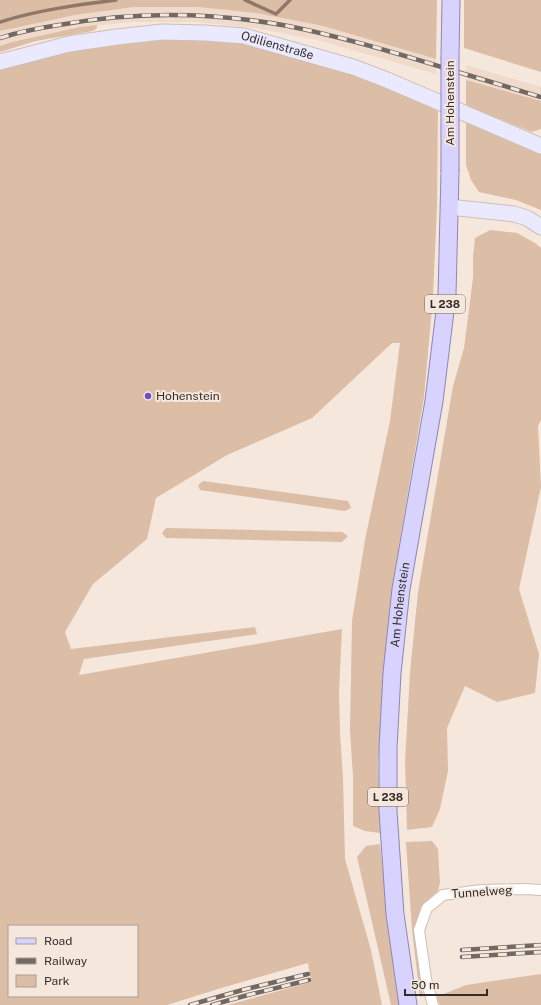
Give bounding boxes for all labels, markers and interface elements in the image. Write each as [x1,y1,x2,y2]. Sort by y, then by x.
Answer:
street label: Odilienstraße [240,29,316,63]
street label: Am Hohenstein [443,60,457,146]
road number: L 238 [425,295,465,313]
place label: Hohenstein [156,389,220,403]
marker: Hohenstein [143,391,153,401]
street label: Am Hohenstein [388,561,413,648]
road number: L 238 [368,788,408,806]
street label: Tunnelweg [451,883,513,901]
legend [8,925,138,997]
text: Road [44,934,72,948]
text: Railway [44,954,88,968]
scale bar [405,971,487,997]
text: Park [44,974,70,988]
text: 50 m [411,978,439,992]

